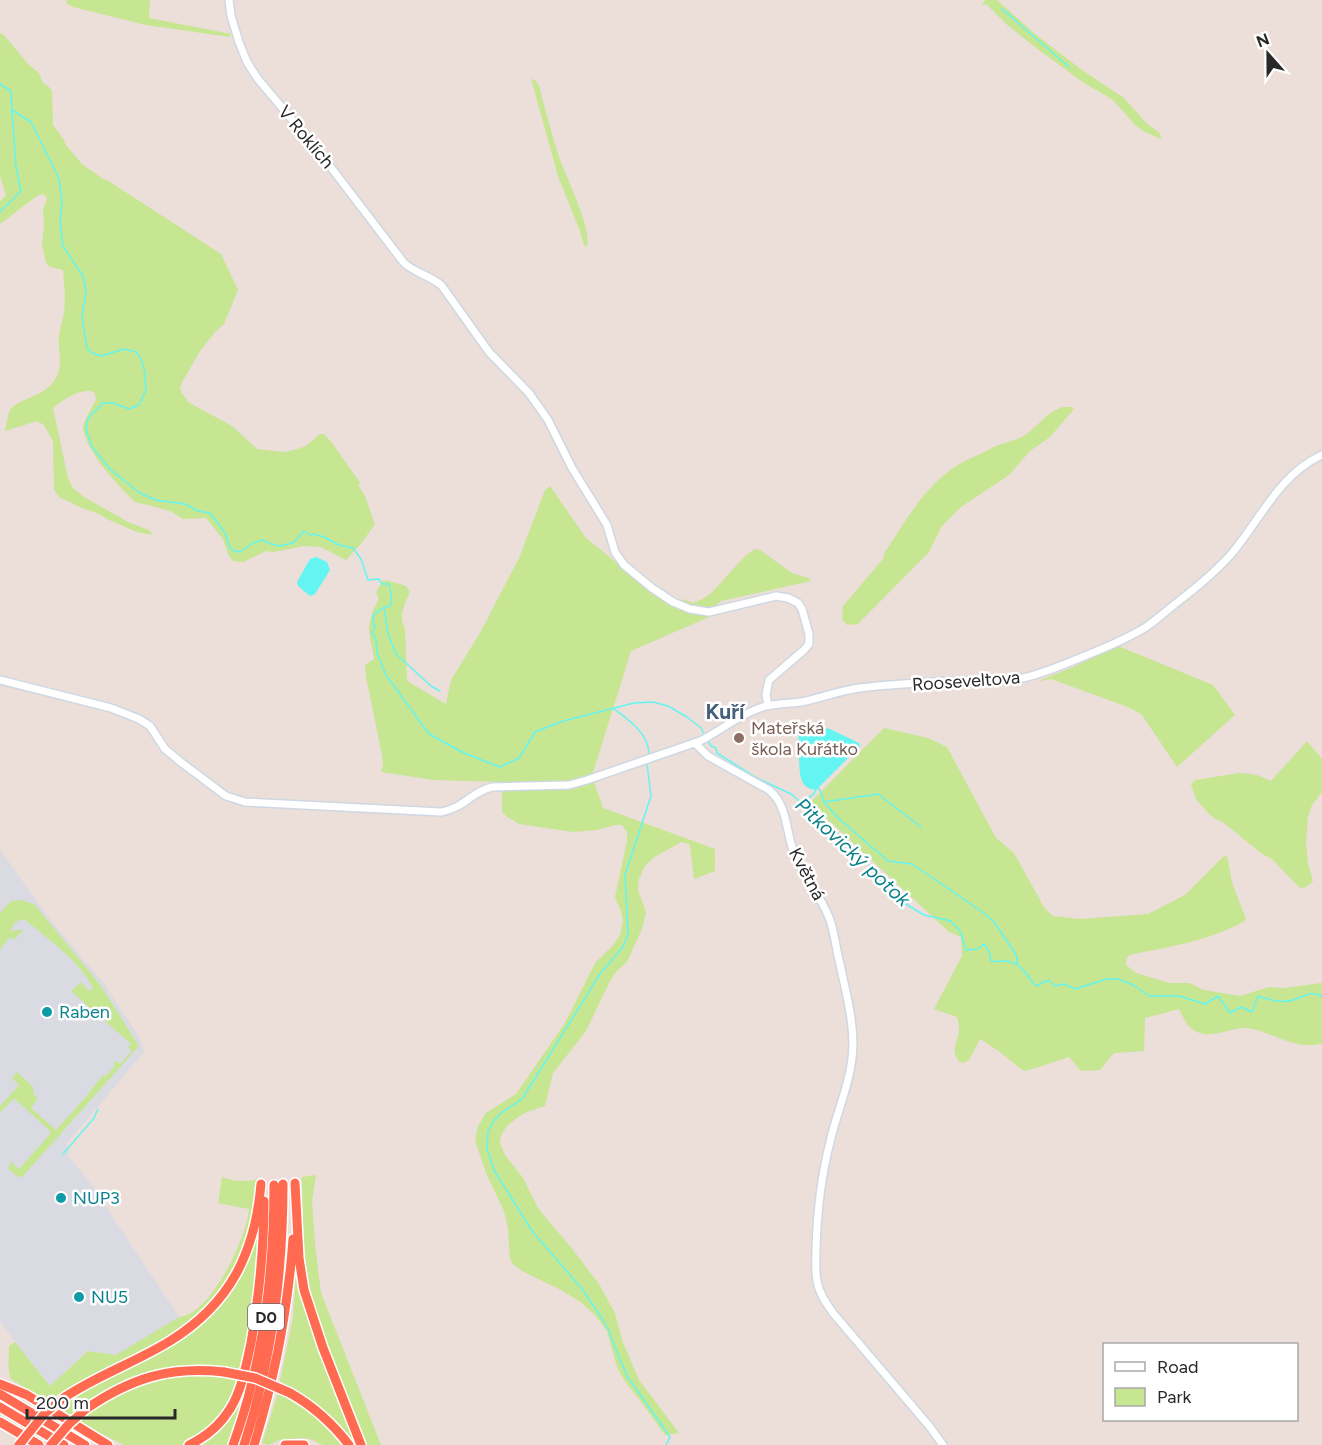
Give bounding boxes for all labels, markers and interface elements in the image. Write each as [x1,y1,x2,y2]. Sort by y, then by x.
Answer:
north arrow [1238,24,1298,84]
text: N [1254,29,1272,52]
street label: V Roklích [273,101,339,173]
street label: Rooseveltova [911,666,1021,696]
district label: Kuří [705,699,746,724]
place label: Mateřská škola Kuřátko [751,717,858,760]
marker: Mateřská škola Kuřátko [732,731,746,745]
water label: Pitkovický potok [791,793,916,912]
street label: Květná [784,844,830,904]
place label: Raben [59,1001,110,1023]
marker: Raben [40,1005,54,1019]
place label: NUP3 [73,1187,120,1209]
marker: NUP3 [54,1191,68,1205]
place label: NU5 [91,1286,128,1308]
marker: NU5 [72,1290,86,1304]
road number: D0 [248,1304,284,1330]
legend [1103,1343,1298,1421]
text: Road [1157,1356,1198,1378]
scale bar [27,1382,176,1420]
text: Park [1157,1386,1192,1408]
text: 200 m [36,1392,89,1414]

